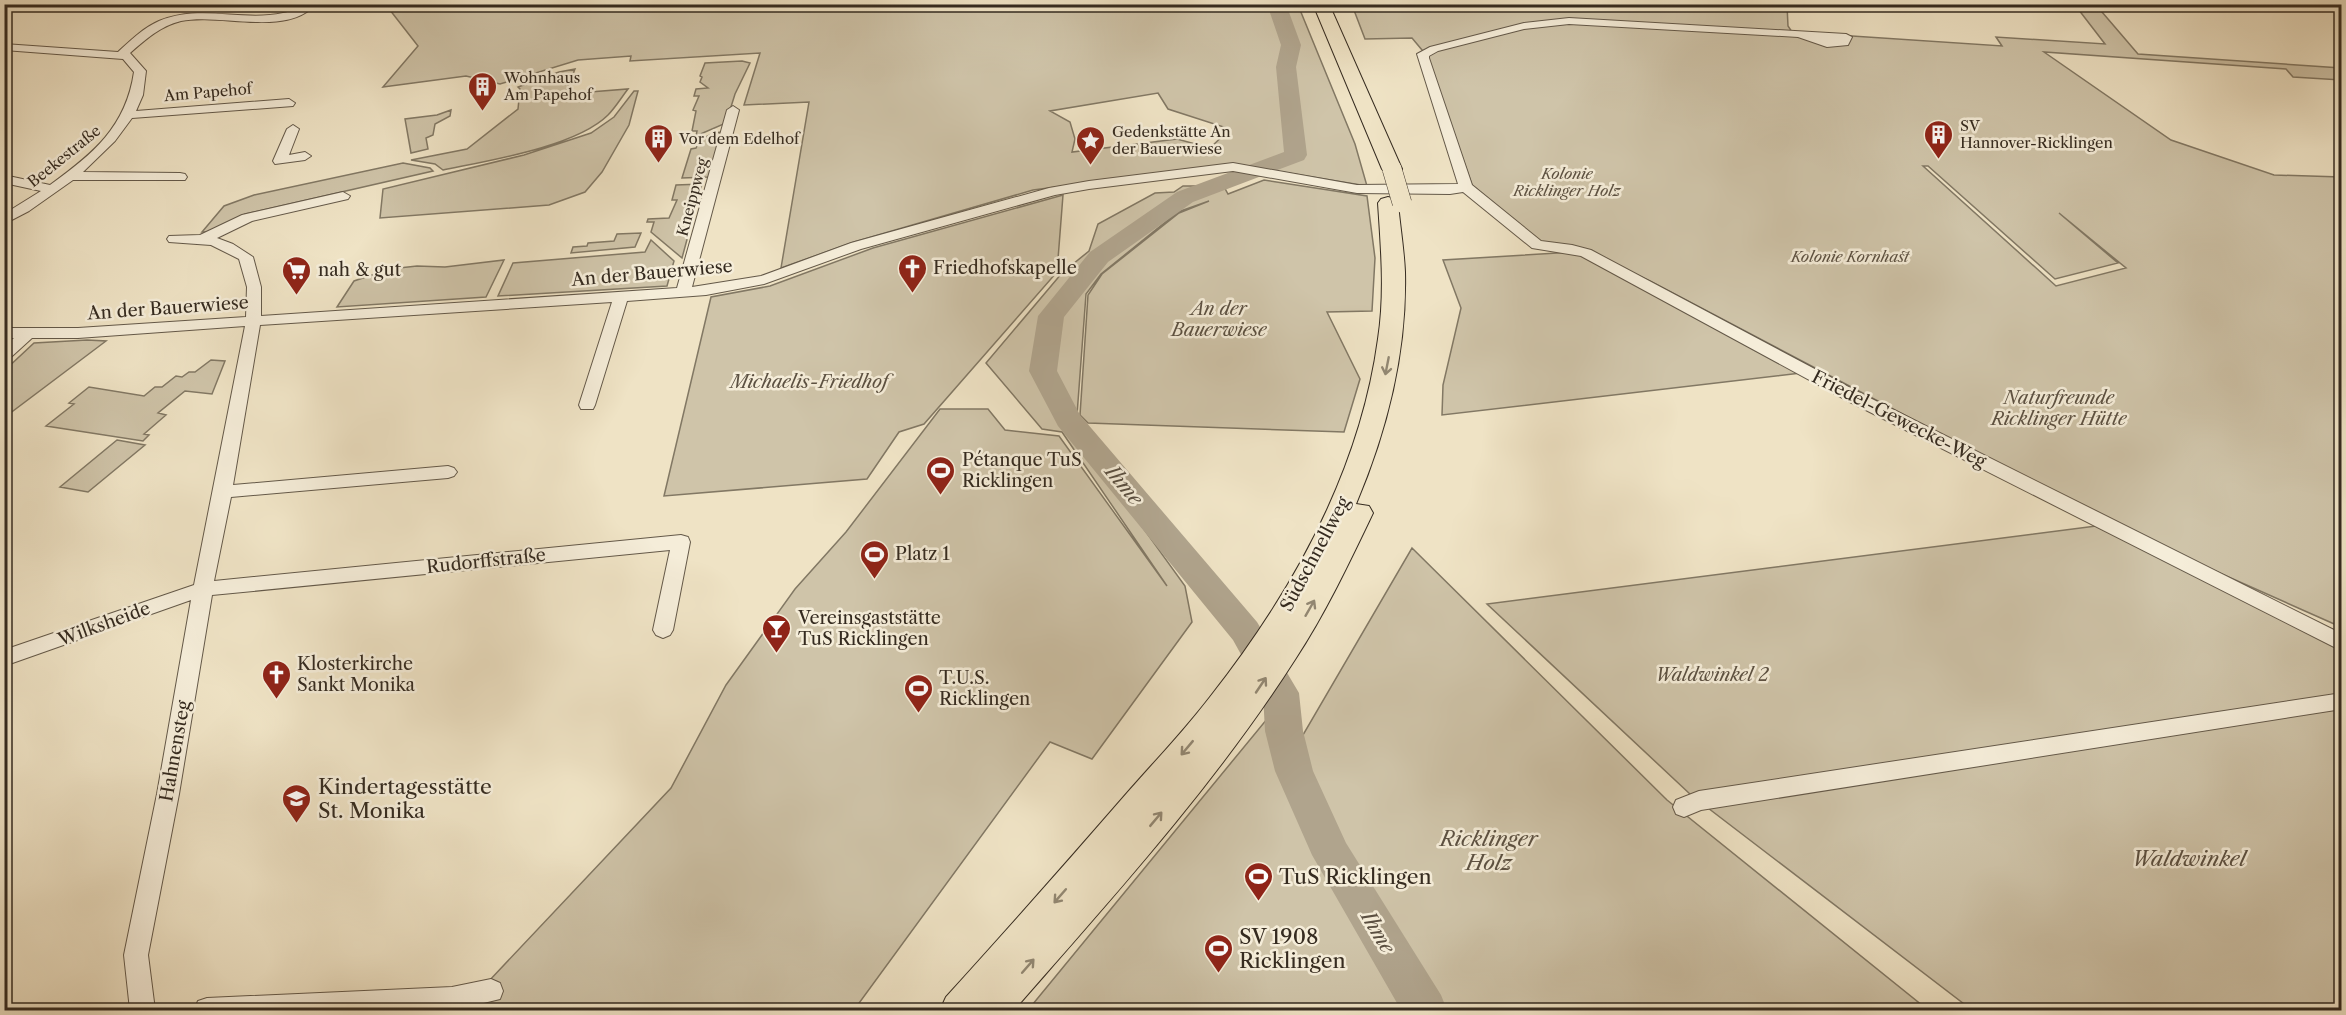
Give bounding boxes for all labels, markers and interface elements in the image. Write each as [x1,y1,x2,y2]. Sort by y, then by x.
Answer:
place label: Wohnhaus Am Papehof [503,68,594,104]
building icon: Wohnhaus Am Papehof [467,70,499,112]
street label: Am Papehof [162,79,254,105]
place label: SV Hannover-Ricklingen [1960,116,2113,152]
building icon: SV Hannover-Ricklingen [1923,118,1955,160]
street label: Beekestraße [24,121,104,191]
building icon: Vor dem Edelhof [642,122,674,164]
place label: Gedenkstätte An der Bauerwiese [1112,122,1231,158]
place icon: Gedenkstätte An der Bauerwiese [1075,124,1107,166]
place label: Vor dem Edelhof [678,129,801,148]
street label: Kneippweg [672,156,712,238]
park label: Kolonie Ricklinger Holz [1512,164,1622,200]
park label: Kolonie Kornhast [1790,247,1910,266]
church icon: Friedhofskapelle [896,252,928,294]
supermarket icon: nah & gut [281,254,313,296]
street label: An der Bauerwiese [570,255,733,291]
place label: Friedhofskapelle [933,257,1077,279]
place label: nah & gut [318,259,402,281]
street label: An der Bauerwiese [86,291,249,325]
park label: An der Bauerwiese [1169,298,1268,341]
one-way arrow [1381,355,1392,375]
street label: Friedel-Gewecke-Weg [1808,365,1990,473]
park label: Michaelis-Friedhof [728,371,894,393]
park label: Naturfreunde Ricklinger Hütte [1989,387,2128,430]
place label: Pétanque TuS Ricklingen [962,449,1082,492]
sports icon: Pétanque TuS Ricklingen [925,454,957,496]
water label: Ihme [1099,458,1149,511]
street label: Südschnellweg [1275,492,1355,615]
sports icon: Platz 1 [858,538,890,580]
place label: Platz 1 [895,543,950,565]
street label: Rudorffstraße [425,544,547,578]
street label: Wilksheide [54,597,153,651]
one-way arrow [1305,600,1317,617]
place label: Vereinsgaststätte TuS Ricklingen [797,607,941,650]
bar icon: Vereinsgaststätte TuS Ricklingen [761,612,793,654]
place label: Klosterkirche Sankt Monika [297,653,415,696]
church icon: Klosterkirche Sankt Monika [260,658,292,700]
park label: Waldwinkel 2 [1655,664,1769,686]
place label: T.U.S. Ricklingen [939,667,1030,710]
sports icon: T.U.S. Ricklingen [902,672,934,714]
one-way arrow [1255,678,1267,694]
street label: Hahnensteg [155,698,195,803]
one-way arrow [1180,740,1194,755]
place label: Kindertagesstätte St. Monika [318,774,492,823]
school or university icon: Kindertagesstätte St. Monika [281,782,313,824]
one-way arrow [1149,812,1163,827]
park label: Ricklinger Holz [1438,826,1539,875]
park label: Waldwinkel [2132,846,2248,871]
sports icon: TuS Ricklingen [1242,860,1274,902]
place label: TuS Ricklingen [1279,864,1432,889]
one-way arrow [1053,888,1067,903]
water label: Ihme [1355,905,1401,959]
place label: SV 1908 Ricklingen [1239,924,1346,973]
sports icon: SV 1908 Ricklingen [1202,932,1234,974]
one-way arrow [1021,959,1035,974]

